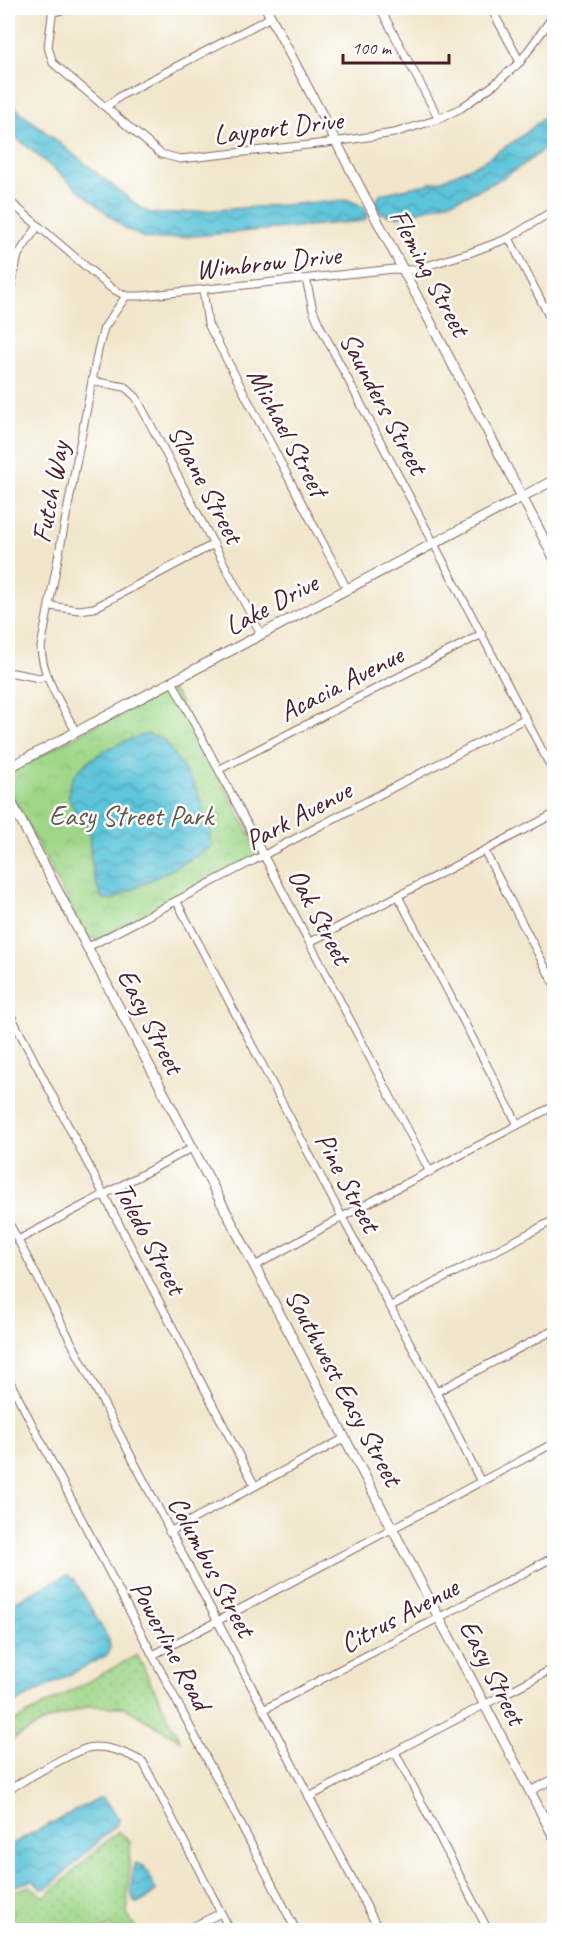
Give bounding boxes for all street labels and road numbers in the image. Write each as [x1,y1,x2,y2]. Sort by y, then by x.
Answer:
street label: Layport Drive [212,102,346,152]
street label: Fleming Street [382,202,479,344]
street label: Wimbrow Drive [194,237,344,287]
street label: Saunders Street [332,326,437,482]
street label: Michael Street [239,361,338,506]
street label: Sloane Street [160,419,253,552]
street label: Futch Way [23,436,77,546]
street label: Lake Drive [219,564,325,643]
street label: Acacia Avenue [273,636,410,729]
street label: Park Avenue [239,772,359,858]
street label: Oak Street [280,862,361,972]
street label: Easy Street [110,963,194,1082]
street label: Pine Street [307,1126,390,1240]
street label: Toledo Street [106,1176,195,1303]
street label: Southwest Easy Street [277,1283,412,1494]
street label: Columbus Street [160,1490,265,1645]
street label: Citrus Avenue [334,1568,466,1661]
street label: Powerline Road [122,1575,221,1719]
street label: Easy Street [452,1614,536,1733]

